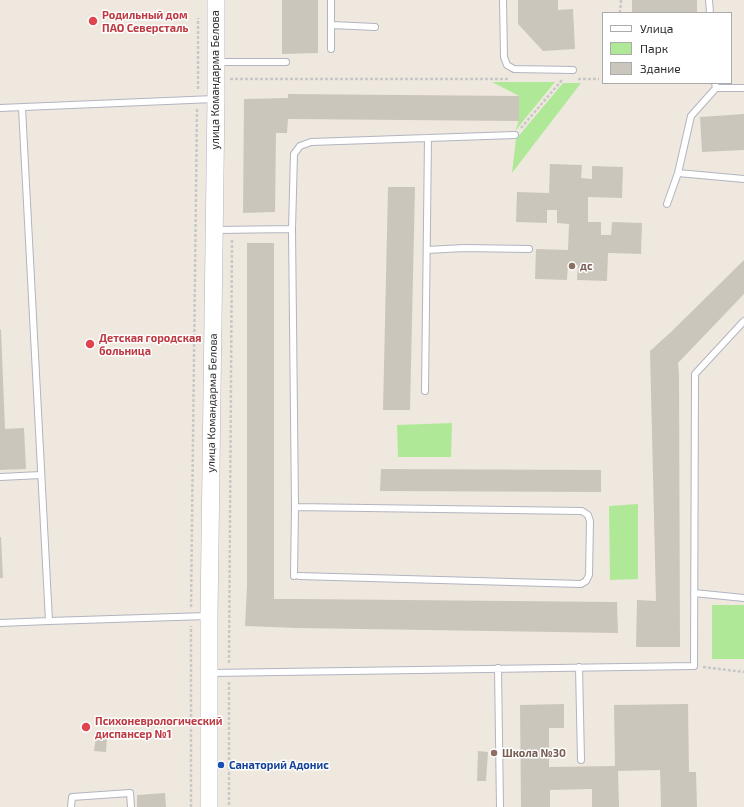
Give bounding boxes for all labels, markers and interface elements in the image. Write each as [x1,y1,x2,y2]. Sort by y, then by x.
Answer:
place label: Родильный дом ПАО Северсталь [102,8,189,34]
street label: улица Командарма Белова [208,10,222,150]
legend [602,12,732,84]
marker: Родильный дом ПАО Северсталь [87,15,99,27]
text: Улица [640,21,673,35]
text: Парк [640,41,668,55]
text: Здание [640,61,681,75]
place label: дс [580,259,593,273]
marker: дс [567,261,577,271]
place label: Детская городская больница [99,331,201,357]
street label: улица Командарма Белова [204,333,220,473]
marker: Детская городская больница [84,338,96,350]
place label: Психоневрологический диспансер №1 [95,714,222,740]
marker: Психоневрологический диспансер №1 [80,721,92,733]
place label: Школа №30 [502,746,566,760]
marker: Школа №30 [489,748,499,758]
place label: Санаторий Адонис [229,758,329,772]
marker: Санаторий Адонис [216,760,226,770]

